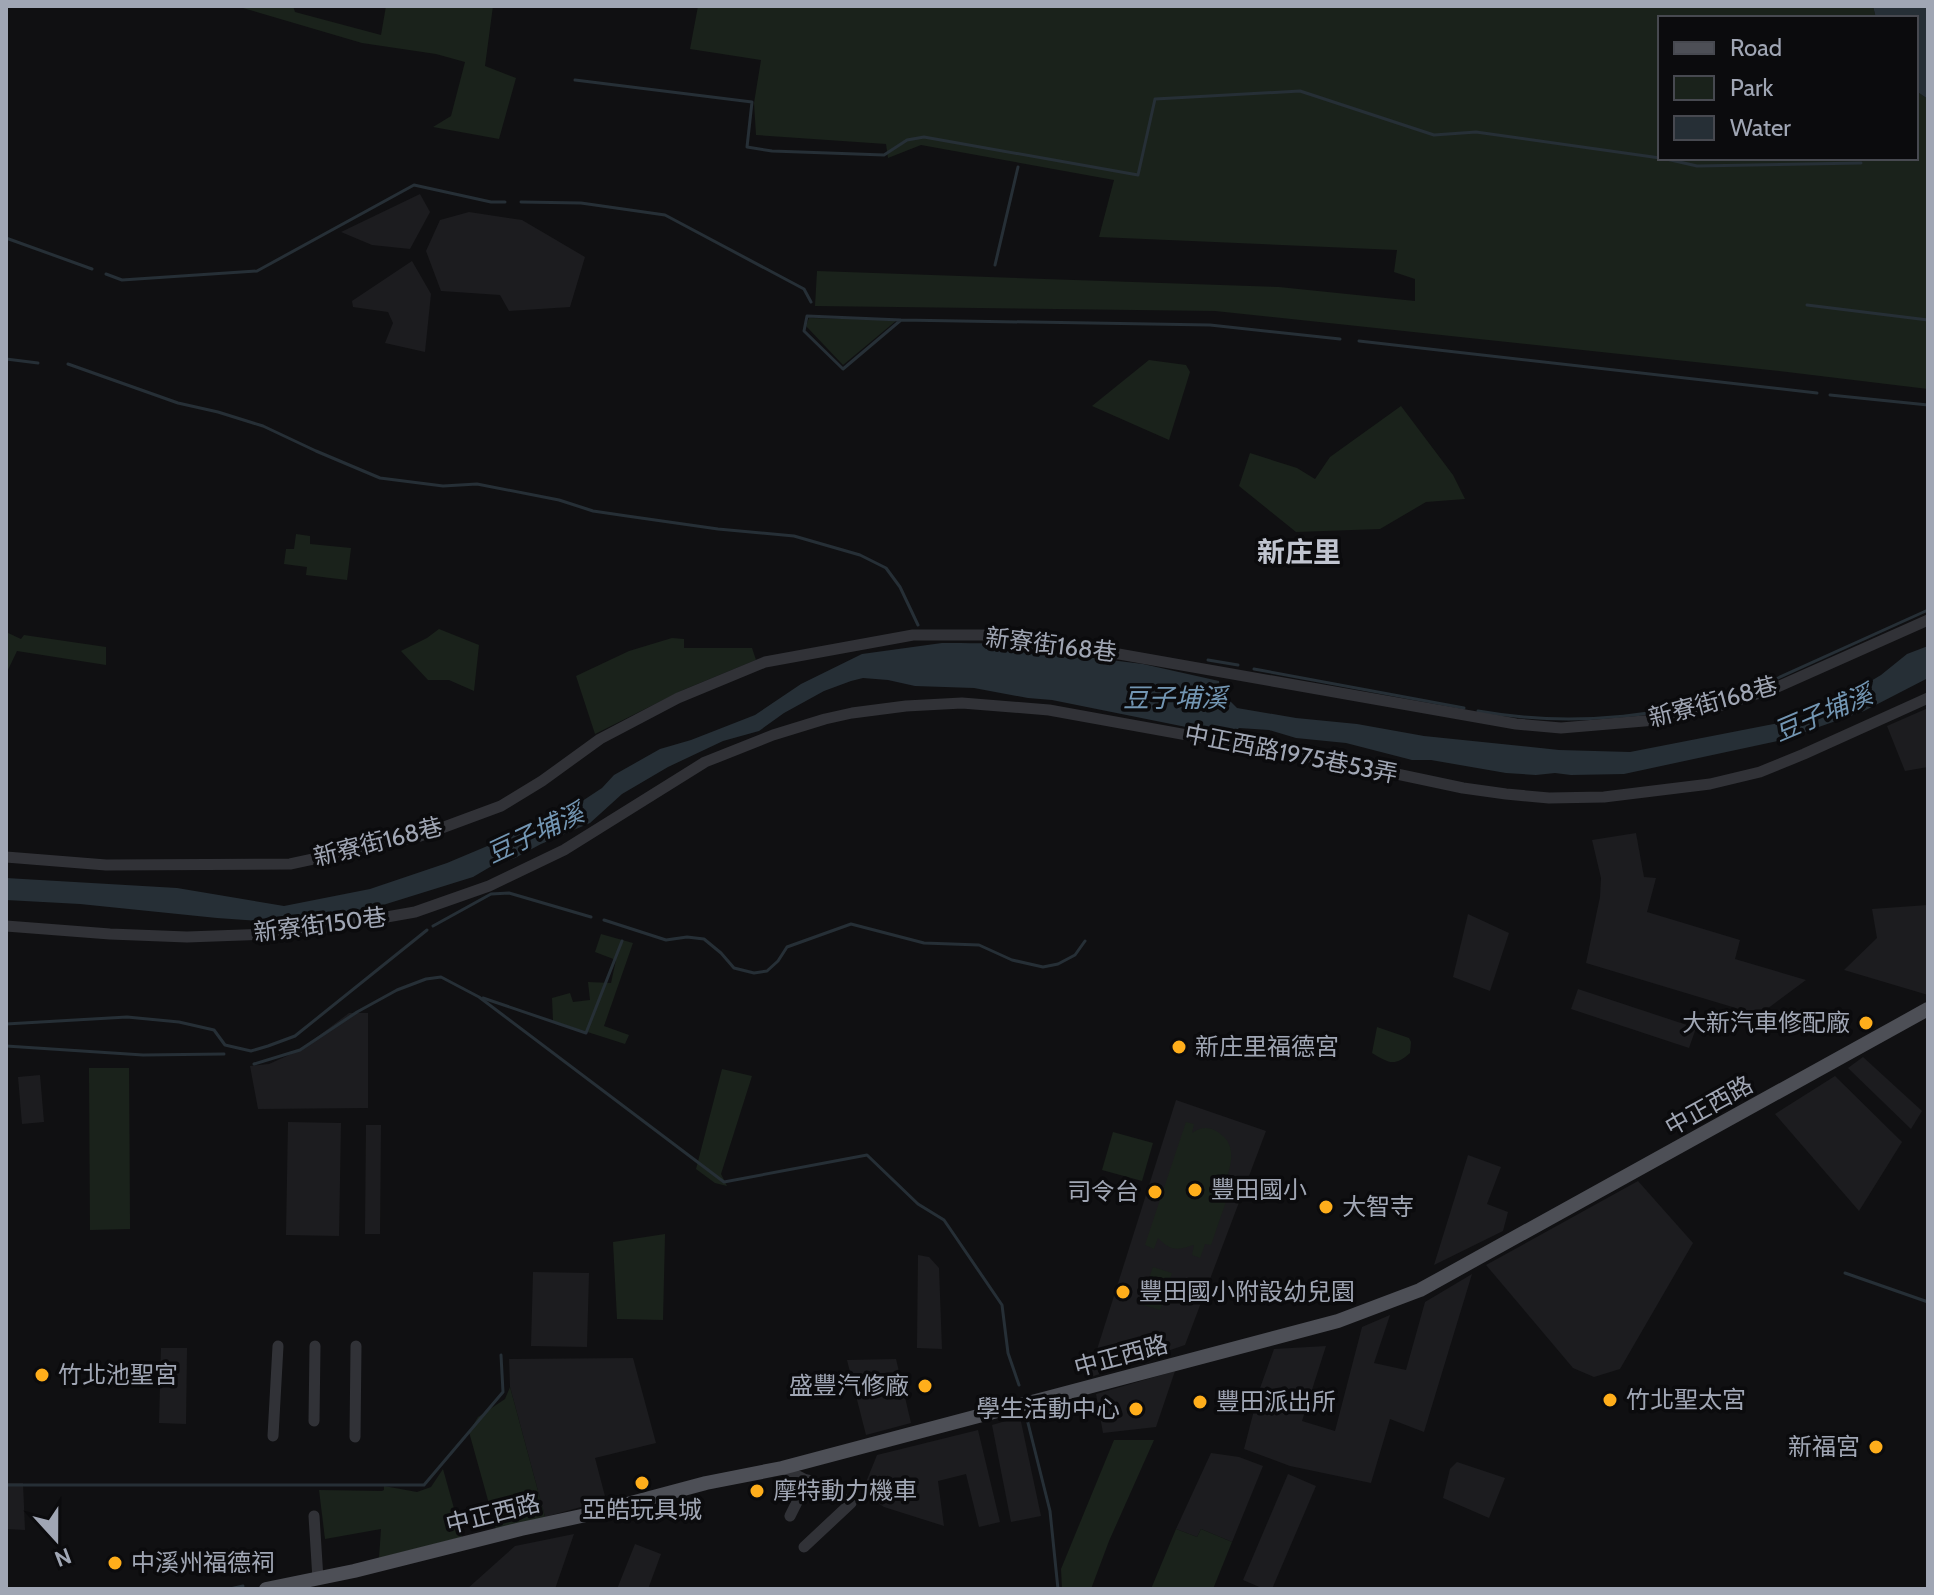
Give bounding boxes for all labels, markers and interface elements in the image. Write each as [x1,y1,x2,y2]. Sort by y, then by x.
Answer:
legend [1658,16,1918,160]
text: Road [1730,33,1782,62]
text: Park [1730,73,1773,102]
text: Water [1730,113,1791,142]
district label: 新庄里 [1257,535,1341,569]
street label: 新寮街168巷 [984,622,1118,667]
street label: 新寮街168巷 [1645,670,1780,733]
water label: 豆子埔溪 [1769,676,1881,748]
water label: 豆子埔溪 [1123,682,1231,714]
street label: 中正西路1975巷53弄 [1182,719,1400,788]
water label: 豆子埔溪 [481,795,593,869]
street label: 新寮街168巷 [310,811,445,872]
street label: 新寮街150巷 [252,902,388,947]
place label: 大新汽車修配廠 [1682,1008,1850,1037]
marker: 大新汽車修配廠 [1857,1014,1875,1032]
place label: 新庄里福德宮 [1195,1032,1339,1061]
marker: 新庄里福德宮 [1170,1038,1188,1056]
street label: 中正西路 [1660,1070,1758,1142]
place label: 豐田國小 [1211,1175,1307,1204]
place label: 司令台 [1067,1177,1139,1206]
marker: 豐田國小 [1186,1181,1204,1199]
marker: 司令台 [1146,1183,1164,1201]
place label: 大智寺 [1342,1192,1414,1221]
marker: 大智寺 [1317,1198,1335,1216]
place label: 豐田國小附設幼兒園 [1139,1277,1355,1306]
marker: 豐田國小附設幼兒園 [1114,1283,1132,1301]
street label: 中正西路 [1071,1329,1171,1382]
place label: 竹北池聖宮 [58,1360,178,1389]
marker: 竹北池聖宮 [33,1366,51,1384]
place label: 盛豐汽修廠 [789,1371,909,1400]
marker: 盛豐汽修廠 [916,1377,934,1395]
place label: 竹北聖太宮 [1626,1385,1746,1414]
place label: 豐田派出所 [1216,1387,1336,1416]
marker: 竹北聖太宮 [1601,1391,1619,1409]
marker: 豐田派出所 [1191,1393,1209,1411]
place label: 學生活動中心 [976,1394,1120,1423]
marker: 學生活動中心 [1127,1400,1145,1418]
place label: 新福宮 [1788,1432,1860,1461]
marker: 新福宮 [1867,1438,1885,1456]
marker: 亞皓玩具城 [633,1474,651,1492]
place label: 摩特動力機車 [773,1476,917,1505]
marker: 摩特動力機車 [748,1482,766,1500]
street label: 中正西路 [443,1488,543,1539]
place label: 亞皓玩具城 [582,1495,702,1524]
north arrow [16,1499,96,1579]
text: N [51,1542,75,1573]
place label: 中溪州福德祠 [131,1548,275,1577]
marker: 中溪州福德祠 [106,1554,124,1572]

